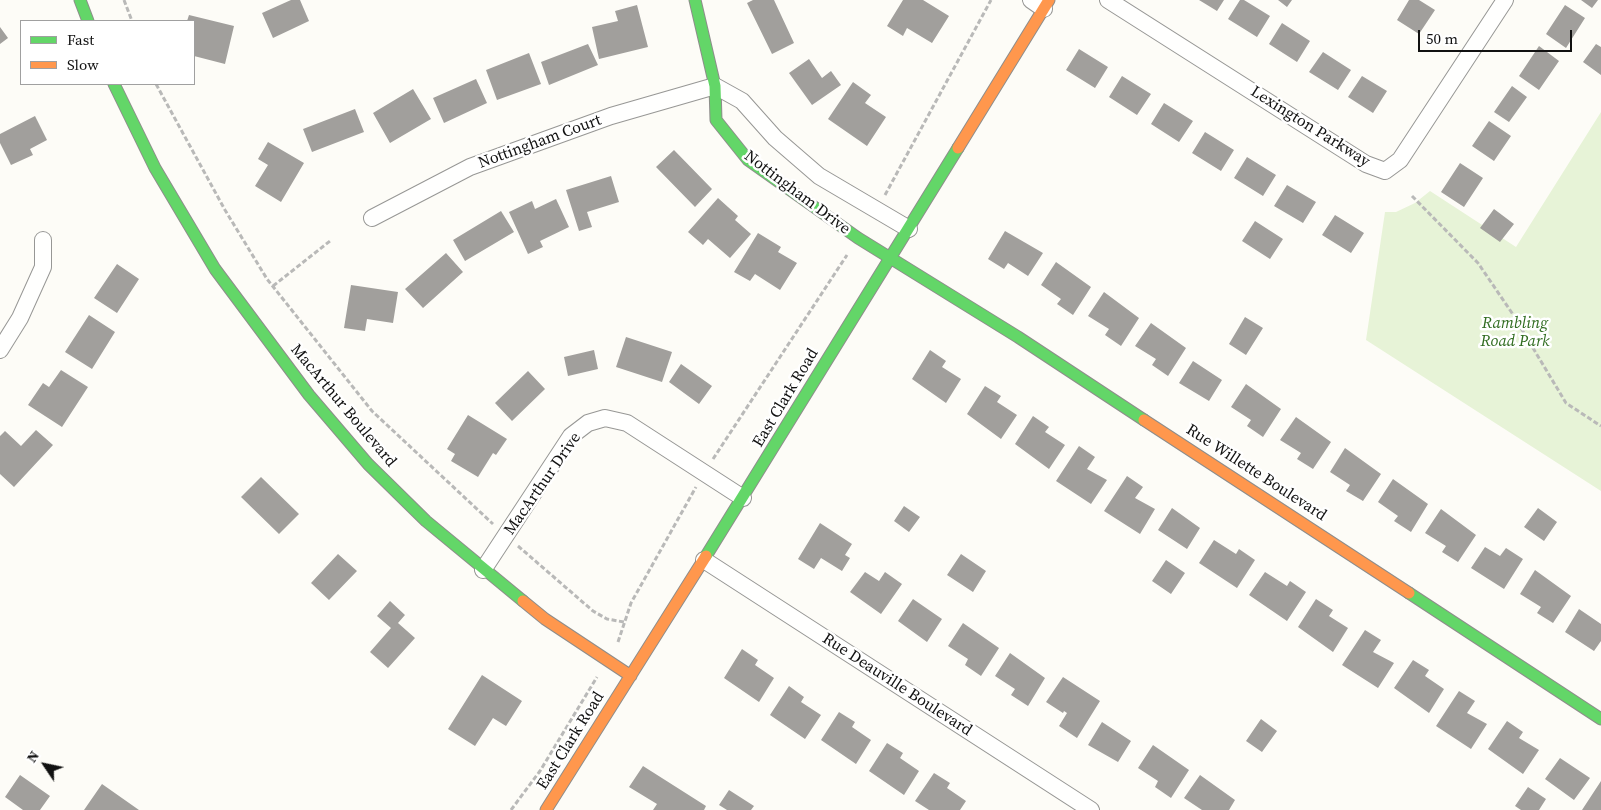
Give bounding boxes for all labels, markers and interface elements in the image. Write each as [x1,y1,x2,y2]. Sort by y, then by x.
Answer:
legend [20,20,195,85]
scale bar [1421,20,1575,52]
text: 50 m [1426,28,1458,49]
text: Fast [67,29,94,50]
text: Slow [67,54,99,75]
street label: Lexington Parkway [1247,82,1373,172]
street label: Nottingham Court [476,111,604,173]
street label: Nottingham Drive [740,147,854,239]
park label: Rambling Road Park [1480,314,1550,352]
street label: MacArthur Boulevard [286,341,400,471]
street label: East Clark Road [749,345,823,451]
street label: Rue Willette Boulevard [1182,420,1330,526]
street label: MacArthur Drive [501,429,585,539]
street label: Rue Deauville Boulevard [819,629,975,741]
street label: East Clark Road [533,689,609,793]
north arrow [20,740,70,790]
text: N [21,747,44,766]

